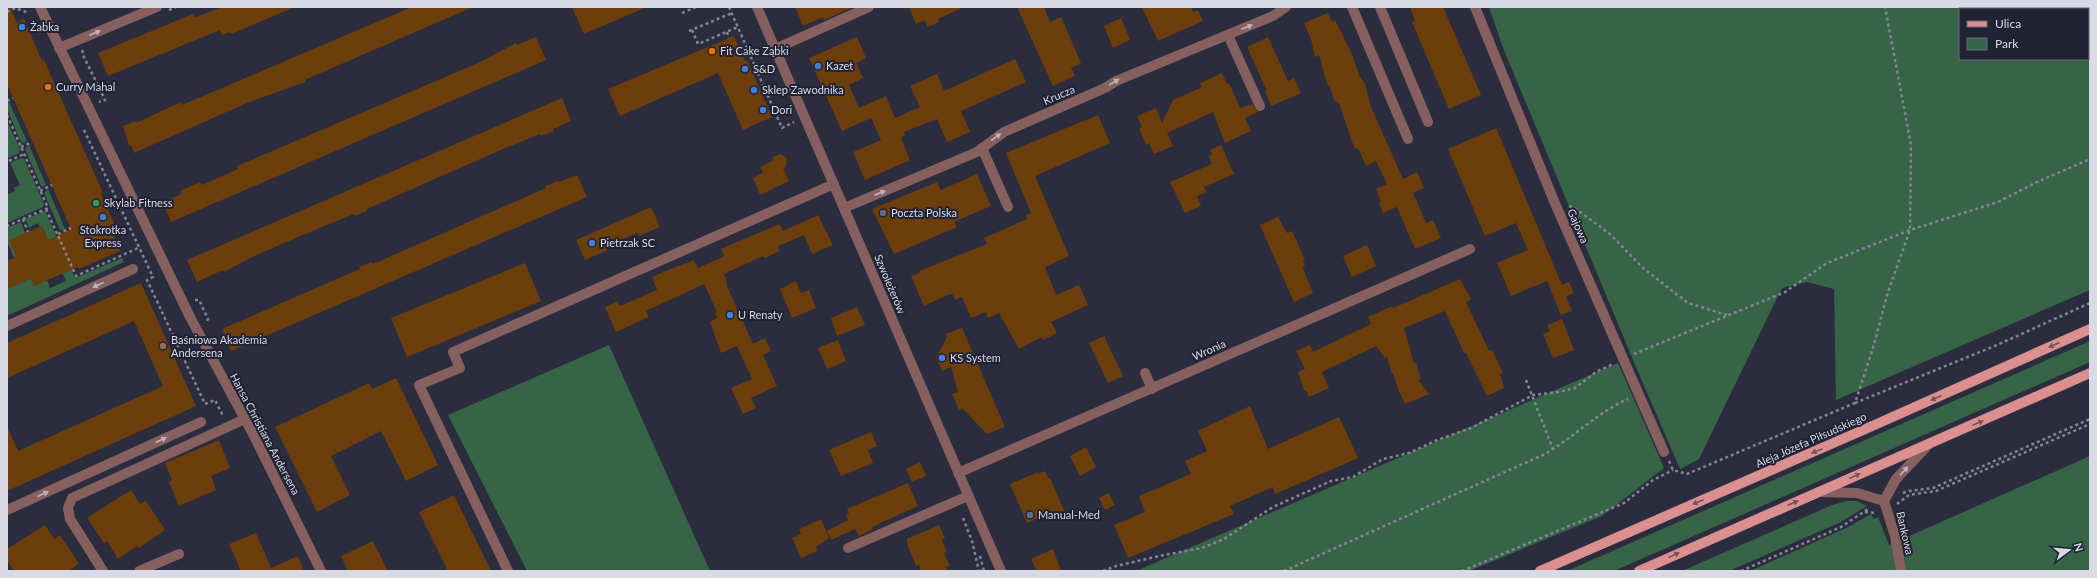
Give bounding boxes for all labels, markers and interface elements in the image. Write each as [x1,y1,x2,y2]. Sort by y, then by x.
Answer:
legend [1959,8,2089,60]
text: Ulica [1995,16,2021,31]
place label: Żabka [30,20,59,33]
marker: Żabka [17,22,27,32]
one-way arrow [1241,24,1252,30]
one-way arrow [89,30,100,36]
text: Park [1995,36,2019,51]
place label: Fit Cake Ząbki [720,44,789,57]
marker: Fit Cake Ząbki [707,46,717,56]
place label: Kazet [826,59,853,72]
marker: Kazet [813,61,823,71]
place label: S&D [753,62,775,75]
marker: S&D [740,64,750,74]
one-way arrow [1108,79,1120,86]
place label: Curry Mahal [56,80,115,93]
marker: Curry Mahal [43,82,53,92]
street label: Krucza [1041,82,1077,107]
place label: Sklep Zawodnika [762,83,844,96]
marker: Sklep Zawodnika [749,85,759,95]
place label: Dori [771,103,793,116]
marker: Dori [758,105,768,115]
one-way arrow [991,133,1002,141]
one-way arrow [874,190,885,196]
place label: Skylab Fitness [104,196,173,209]
marker: Skylab Fitness [91,198,101,208]
place label: Poczta Polska [891,206,957,219]
street label: Gajowa [1565,207,1592,245]
marker: Poczta Polska [878,208,888,218]
marker: Stokrotka Express [98,212,108,222]
place label: Stokrotka Express [80,223,126,249]
place label: Pietrzak SC [600,236,656,249]
marker: Pietrzak SC [587,238,597,248]
street label: Szwoleżerów [872,252,909,316]
one-way arrow [92,282,103,288]
place label: U Renaty [738,308,783,321]
marker: U Renaty [725,310,735,320]
place label: Baśniowa Akademia Andersena [171,333,267,359]
street label: Wronia [1190,336,1228,363]
marker: Baśniowa Akademia Andersena [158,341,168,351]
one-way arrow [2049,342,2060,348]
place label: KS System [950,351,1001,364]
marker: KS System [937,353,947,363]
street label: Hansa Christiana Andersena [228,371,303,497]
one-way arrow [1930,395,1941,401]
street label: Aleja Józefa Piłsudskiego [1753,409,1868,470]
one-way arrow [1972,420,1983,426]
one-way arrow [155,437,167,443]
one-way arrow [1811,447,1823,454]
one-way arrow [1899,466,1908,475]
one-way arrow [1849,473,1860,479]
one-way arrow [37,491,48,497]
one-way arrow [1691,500,1703,506]
one-way arrow [1788,500,1799,506]
place label: Manual-Med [1038,508,1100,521]
marker: Manual-Med [1025,510,1035,520]
street label: Bankowa [1894,510,1917,556]
north arrow [2049,530,2089,570]
text: N [2072,541,2087,553]
one-way arrow [1669,552,1681,558]

